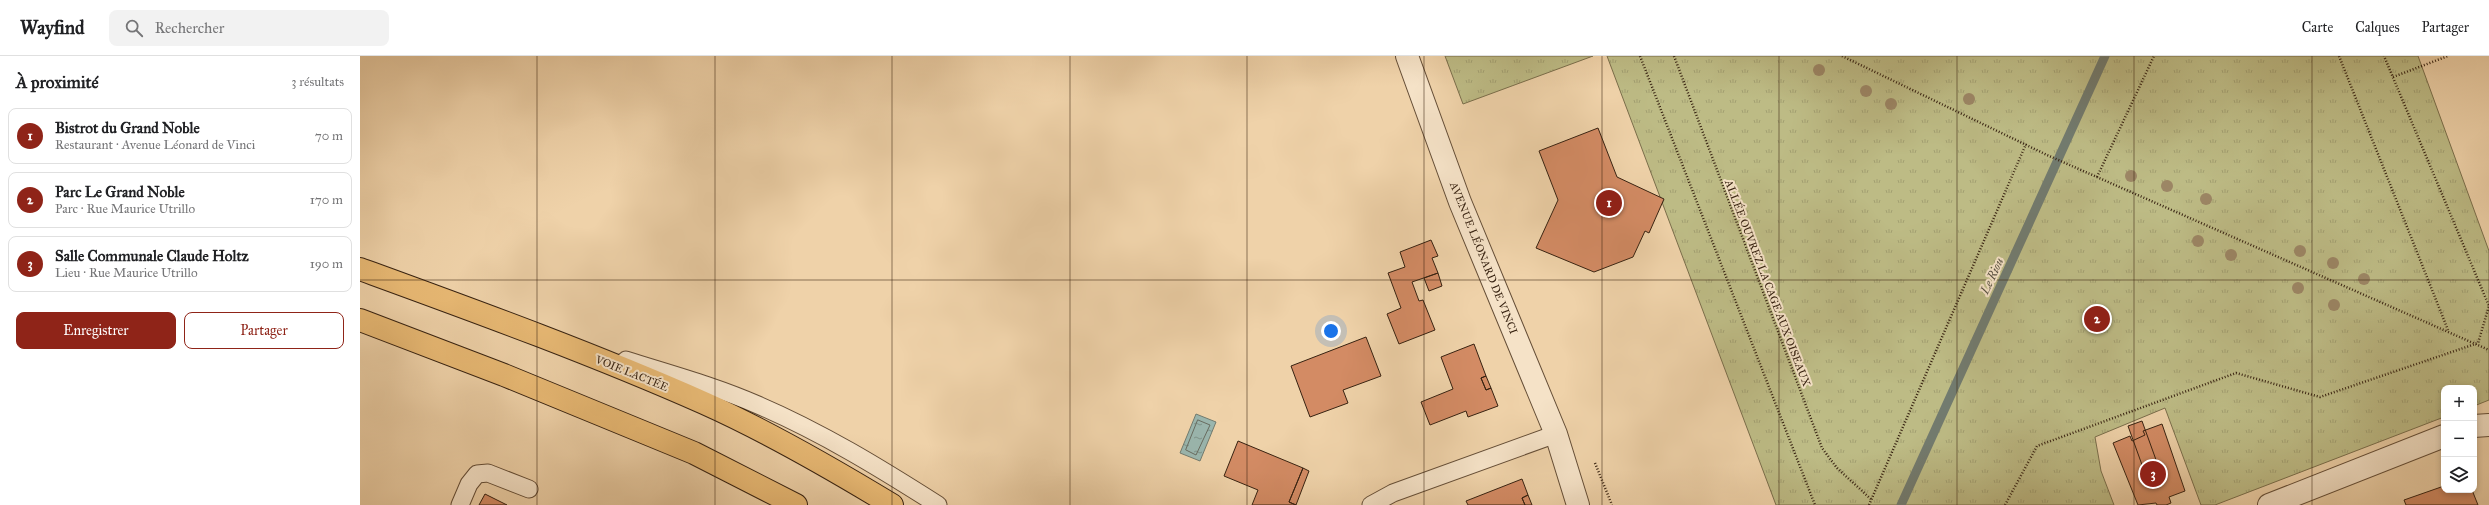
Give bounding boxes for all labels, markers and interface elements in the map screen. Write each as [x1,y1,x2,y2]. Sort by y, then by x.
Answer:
search box [109,10,389,46]
text: Wayfind [20,16,85,39]
icon: search [123,17,145,39]
text: Rechercher [155,19,224,37]
text: Carte [2302,19,2333,36]
text: Calques [2355,19,2400,36]
text: Partager [2422,19,2469,36]
text: À proximité [16,72,99,93]
text: 3 résultats [291,74,344,90]
text: Bistrot du Grand Noble [55,119,200,137]
text: 1 [27,128,33,144]
text: 70 m [315,128,343,144]
text: Restaurant · Avenue Léonard de Vinci [55,137,255,153]
street label: ALLÉE OUVREZ LA CAGE AUX OISEAUX [1722,177,1814,389]
street label: AVENUE LÉONARD DE VINCI [1447,179,1521,336]
text: Parc Le Grand Noble [55,183,185,201]
pin: 1 [1596,188,1622,218]
text: 2 [27,192,33,208]
text: 170 m [310,192,343,208]
text: Parc · Rue Maurice Utrillo [55,201,195,217]
text: Salle Communale Claude Holtz [55,247,249,265]
text: 3 [27,256,33,272]
text: 190 m [310,256,343,272]
water label: Le Riou [1977,256,2006,297]
text: Lieu · Rue Maurice Utrillo [55,265,198,281]
pin: 2 [2084,304,2110,334]
button: Enregistrer [16,312,176,349]
button: Partager [184,312,344,349]
your location [1321,321,1341,341]
street label: VOIE LACTÉE [593,352,670,394]
map controls [2441,385,2477,493]
button: + [2441,385,2477,421]
button: − [2441,421,2477,457]
button: layers [2441,457,2477,493]
pin: 3 [2140,459,2166,489]

